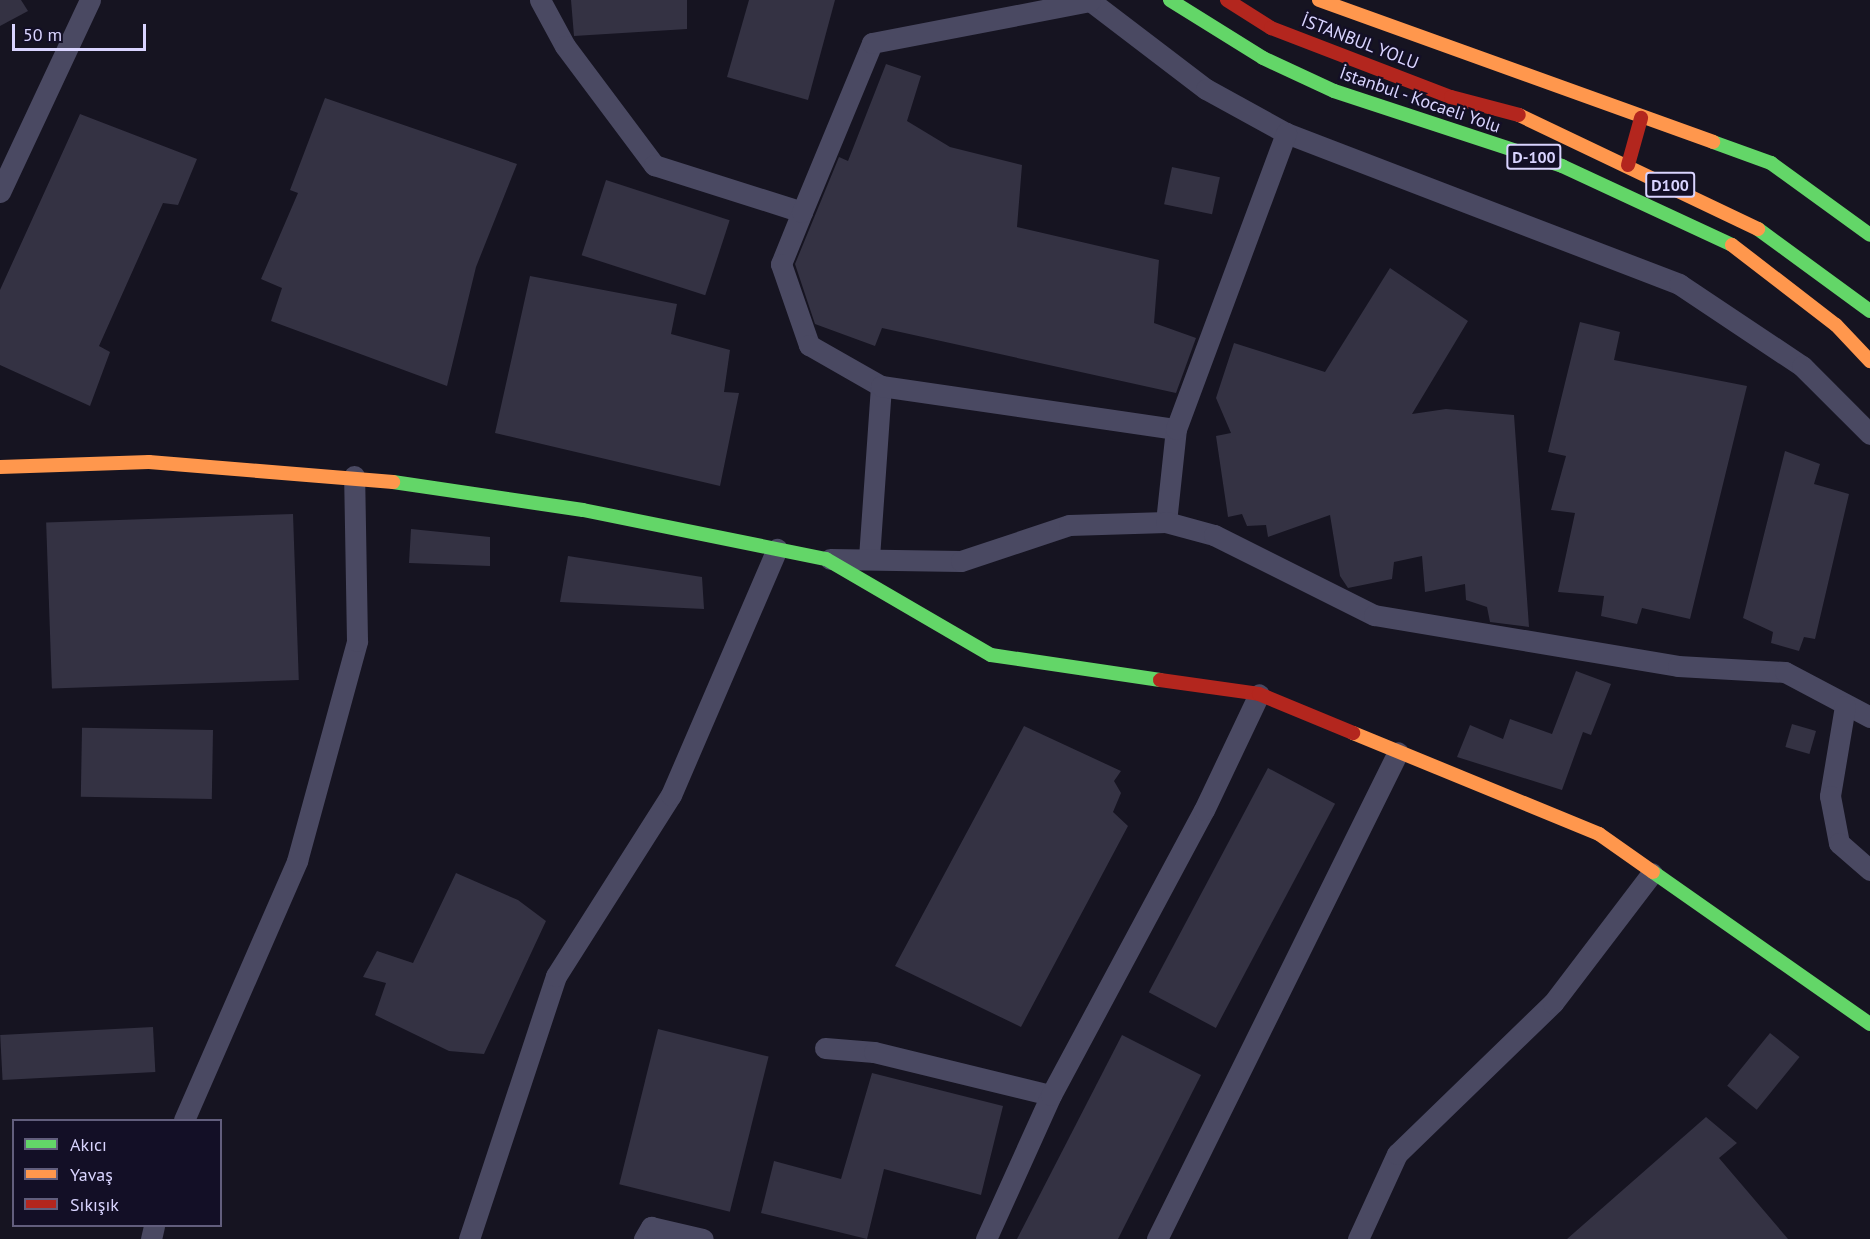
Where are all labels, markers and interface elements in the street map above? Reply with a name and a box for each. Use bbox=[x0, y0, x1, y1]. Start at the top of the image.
street label: İSTANBUL YOLU bbox=[1298, 9, 1422, 75]
scale bar bbox=[15, 12, 148, 50]
text: 50 m bbox=[23, 23, 62, 46]
street label: İstanbul - Kocaeli Yolu bbox=[1335, 62, 1505, 138]
road number: D-100 bbox=[1506, 144, 1562, 170]
road number: D100 bbox=[1644, 172, 1696, 198]
legend bbox=[12, 1119, 222, 1227]
text: Akıcı bbox=[70, 1133, 107, 1156]
text: Yavaş bbox=[70, 1163, 113, 1186]
text: Sıkışık bbox=[70, 1193, 119, 1216]

